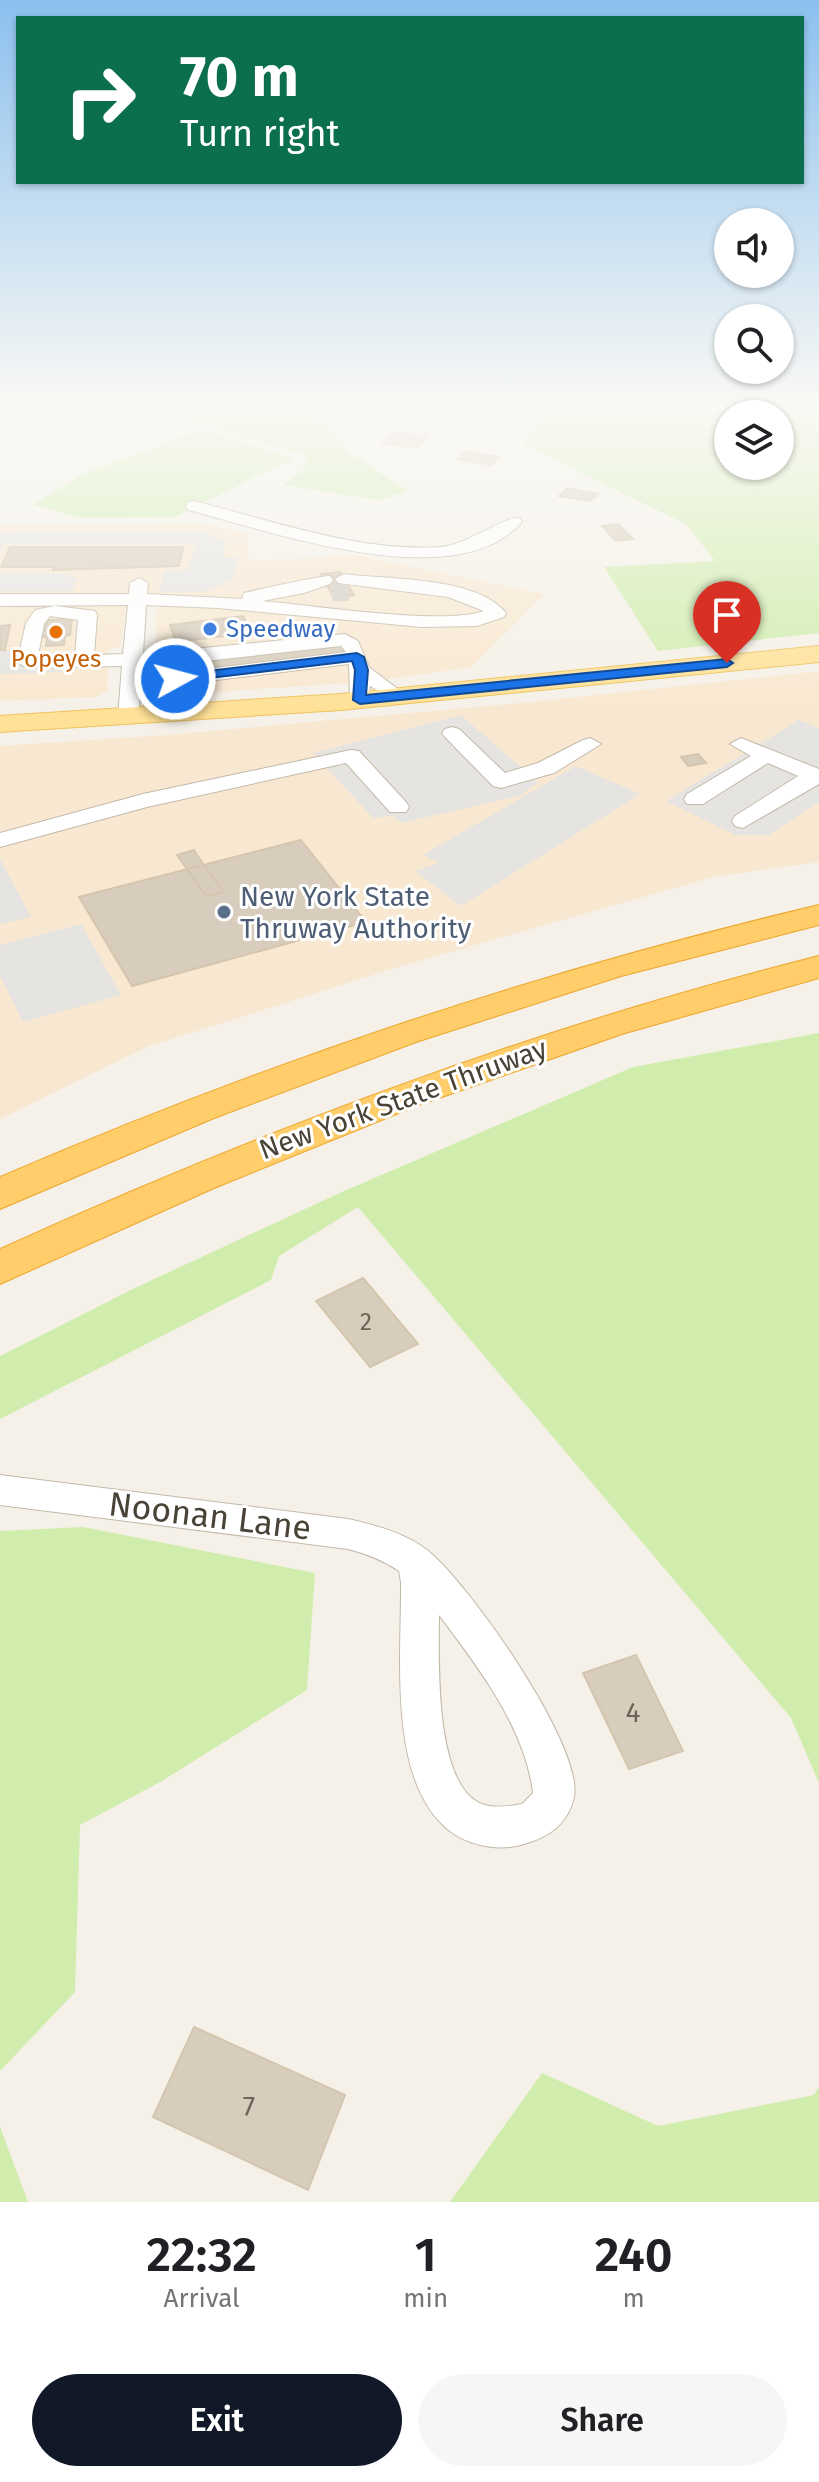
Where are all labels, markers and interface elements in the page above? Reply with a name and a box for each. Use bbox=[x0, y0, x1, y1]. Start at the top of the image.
text: 70 m bbox=[180, 44, 299, 111]
icon: right bbox=[48, 48, 152, 152]
text: Turn right bbox=[180, 112, 340, 156]
map controls bbox=[714, 208, 794, 480]
button: sound bbox=[714, 208, 794, 288]
button: search bbox=[714, 304, 794, 384]
button: layers bbox=[714, 400, 794, 480]
pin bbox=[693, 581, 761, 663]
icon: arrive bbox=[705, 593, 749, 637]
place label: Speedway bbox=[226, 615, 335, 643]
marker: Speedway bbox=[201, 620, 219, 638]
marker: Popeyes bbox=[47, 623, 65, 641]
position arrow bbox=[133, 637, 217, 721]
place label: Popeyes bbox=[11, 645, 101, 673]
place label: New York State Thruway Authority bbox=[240, 880, 472, 945]
marker: New York State Thruway Authority bbox=[215, 903, 233, 921]
street label: New York State Thruway bbox=[255, 1031, 552, 1166]
house number: 2 bbox=[360, 1308, 372, 1336]
street label: Noonan Lane bbox=[106, 1483, 314, 1549]
house number: 4 bbox=[626, 1696, 641, 1729]
house number: 7 bbox=[243, 2090, 255, 2123]
text: 22:32 bbox=[147, 2226, 257, 2284]
text: 1 bbox=[415, 2226, 437, 2284]
text: 240 bbox=[595, 2226, 672, 2284]
text: Arrival bbox=[164, 2283, 240, 2314]
text: min bbox=[403, 2283, 448, 2314]
text: m bbox=[622, 2283, 645, 2314]
button: Exit bbox=[32, 2374, 402, 2466]
button: Share bbox=[418, 2374, 787, 2466]

